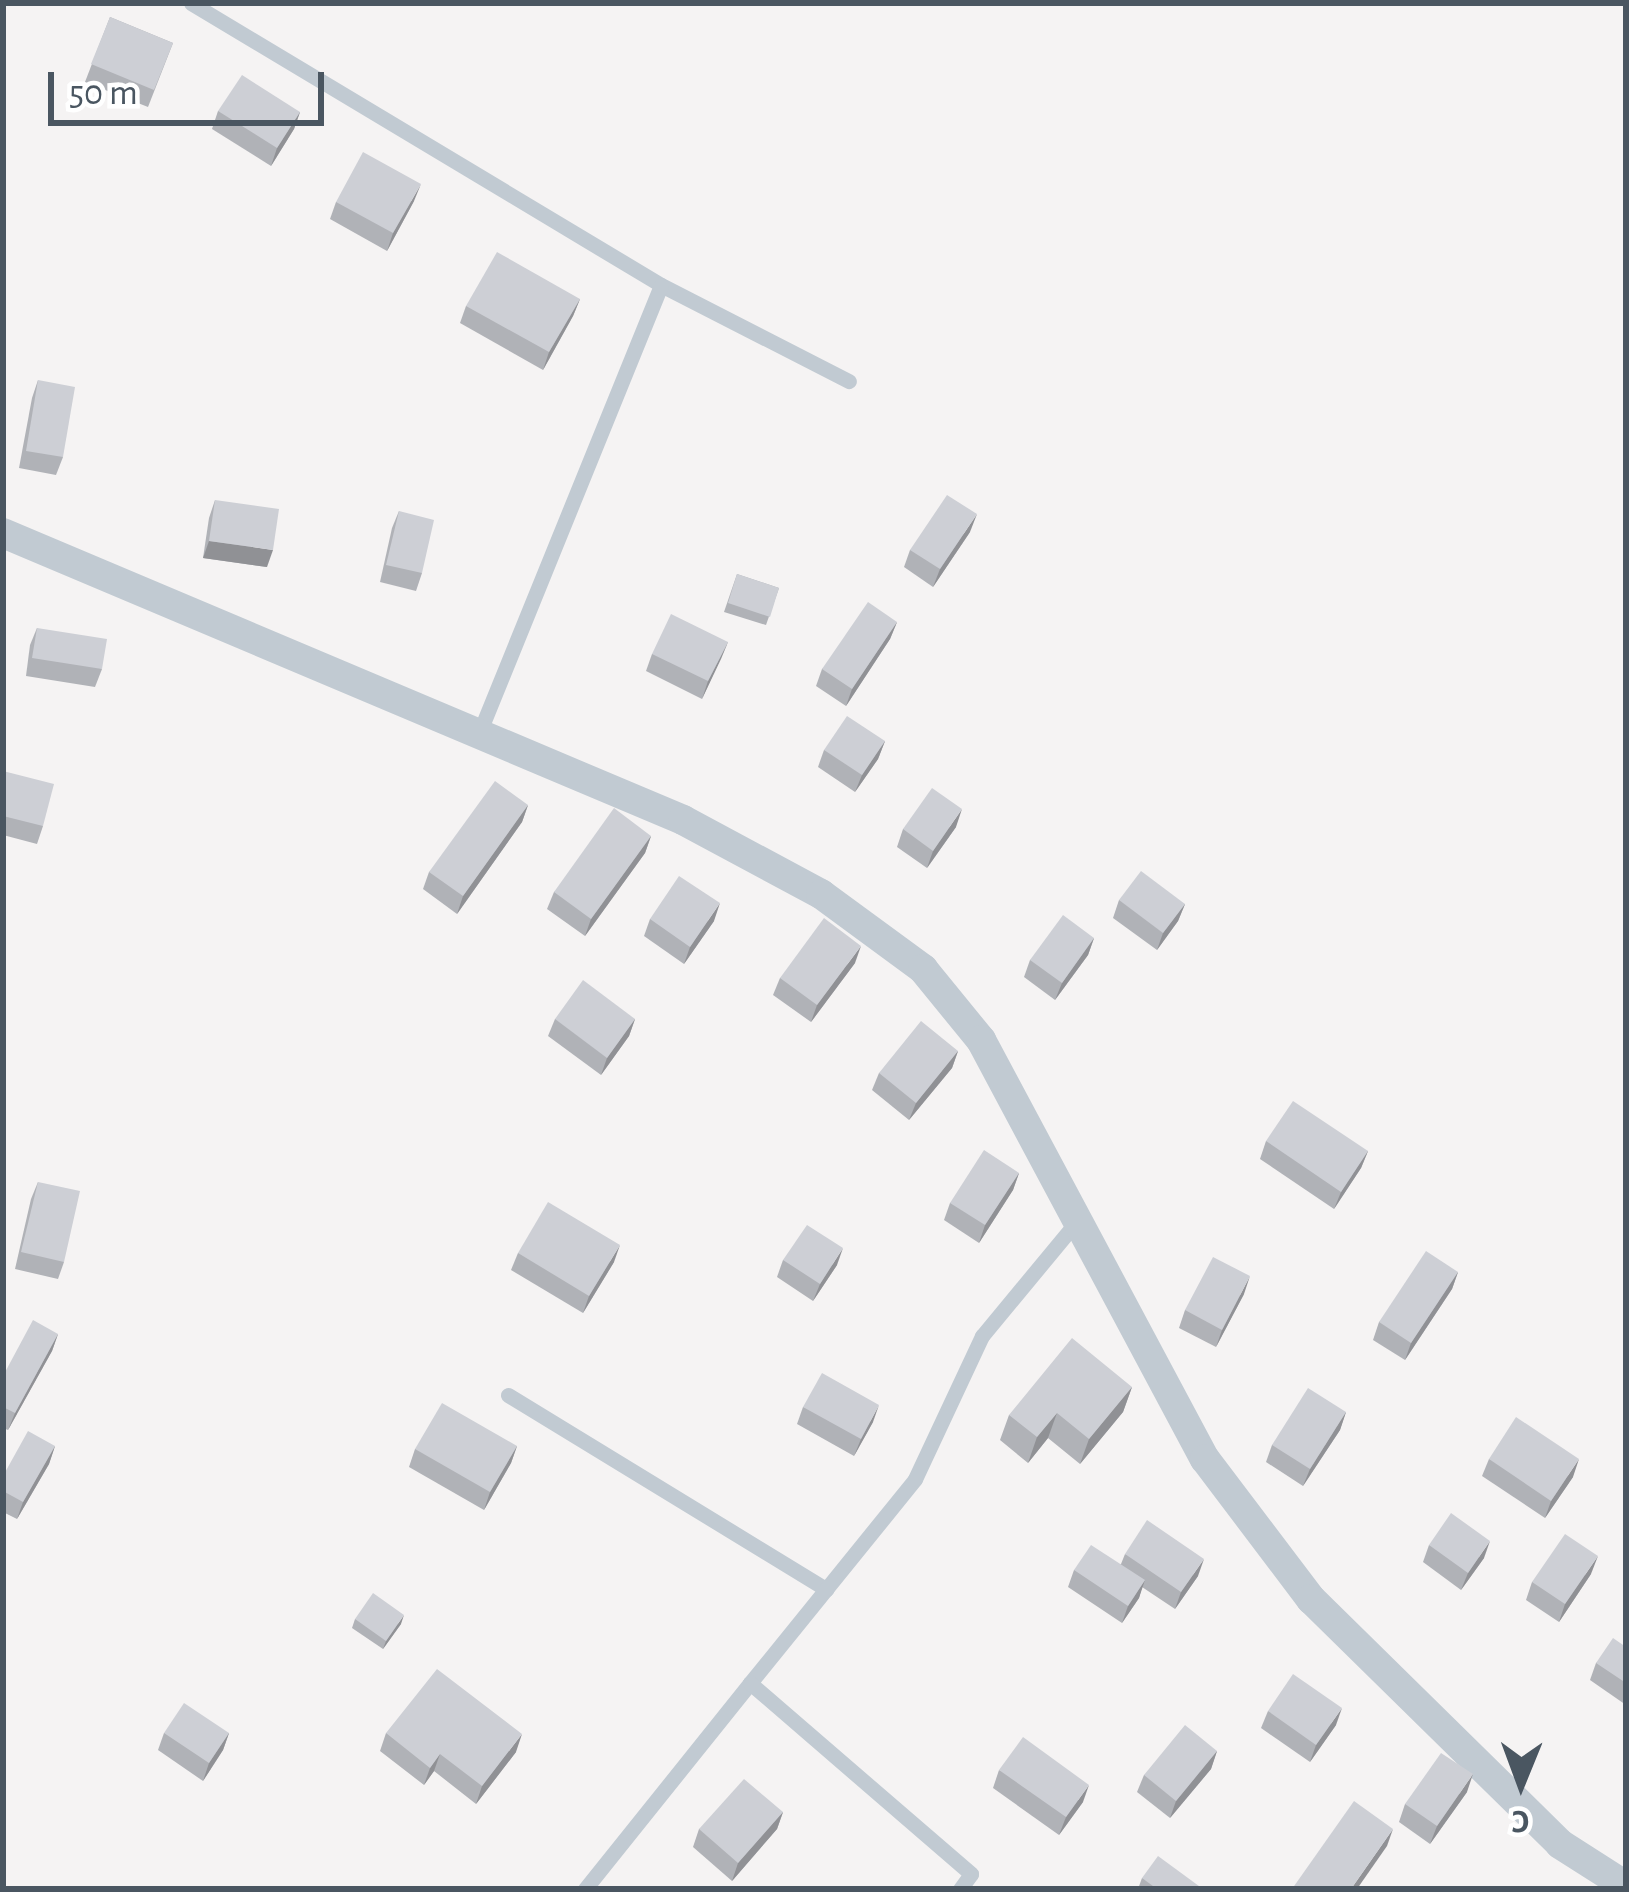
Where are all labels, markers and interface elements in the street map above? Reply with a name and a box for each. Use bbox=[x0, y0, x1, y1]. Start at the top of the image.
scale bar bbox=[54, 48, 330, 122]
text: 50 m bbox=[69, 75, 138, 111]
north arrow bbox=[1461, 1724, 1581, 1844]
text: С bbox=[1511, 1804, 1530, 1837]

